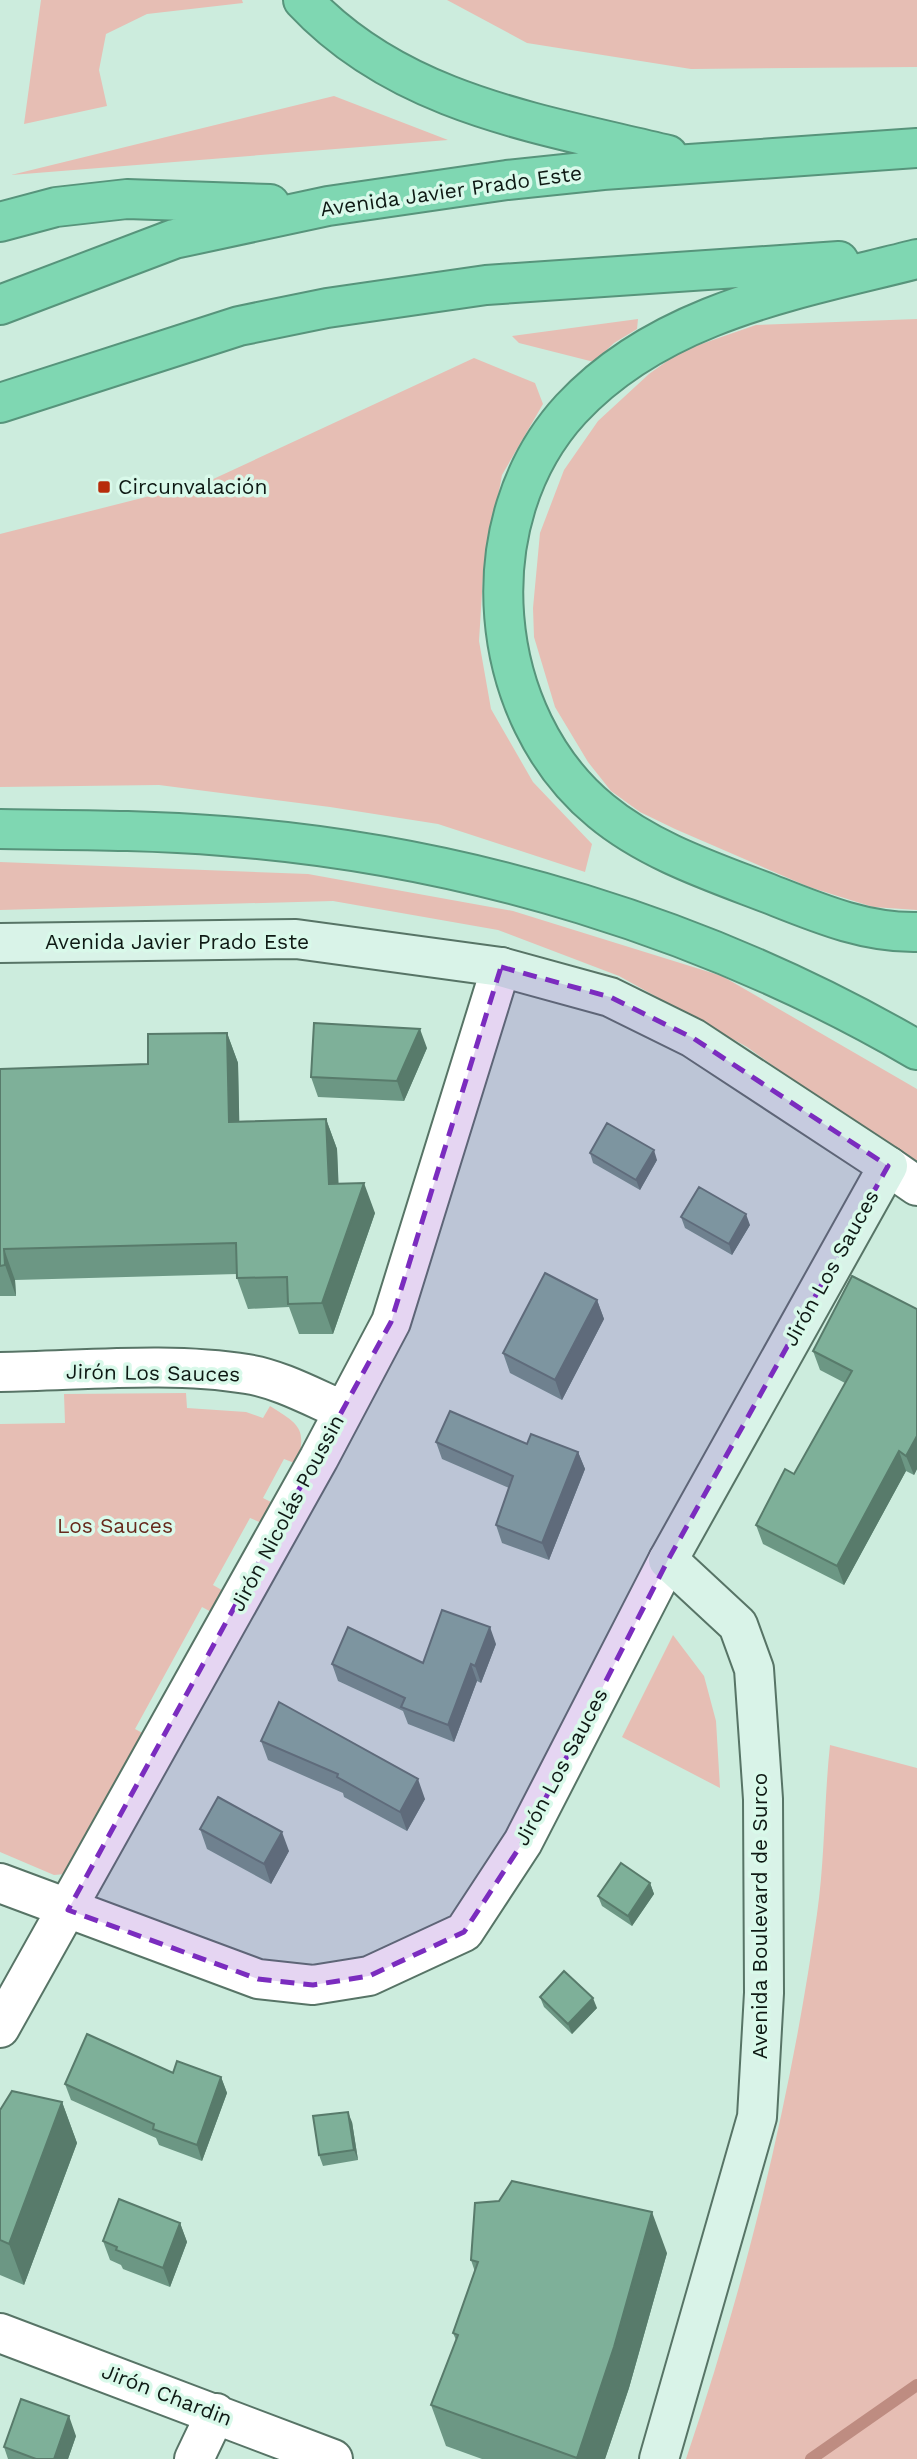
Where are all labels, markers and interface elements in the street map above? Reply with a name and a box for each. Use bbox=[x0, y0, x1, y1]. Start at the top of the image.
street label: Avenida Javier Prado Este bbox=[318, 160, 583, 221]
place label: Circunvalación bbox=[118, 474, 267, 499]
marker: Circunvalación bbox=[96, 479, 112, 495]
street label: Avenida Javier Prado Este bbox=[45, 929, 309, 954]
street label: Jirón Los Sauces bbox=[777, 1185, 884, 1350]
street label: Jirón Los Sauces bbox=[66, 1358, 240, 1387]
street label: Jirón Nicolás Poussin bbox=[224, 1410, 349, 1615]
park label: Los Sauces bbox=[57, 1513, 173, 1538]
street label: Jirón Los Sauces bbox=[509, 1684, 613, 1850]
street label: Avenida Boulevard de Surco bbox=[747, 1773, 772, 2059]
street label: Jirón Chardin bbox=[98, 2358, 236, 2431]

